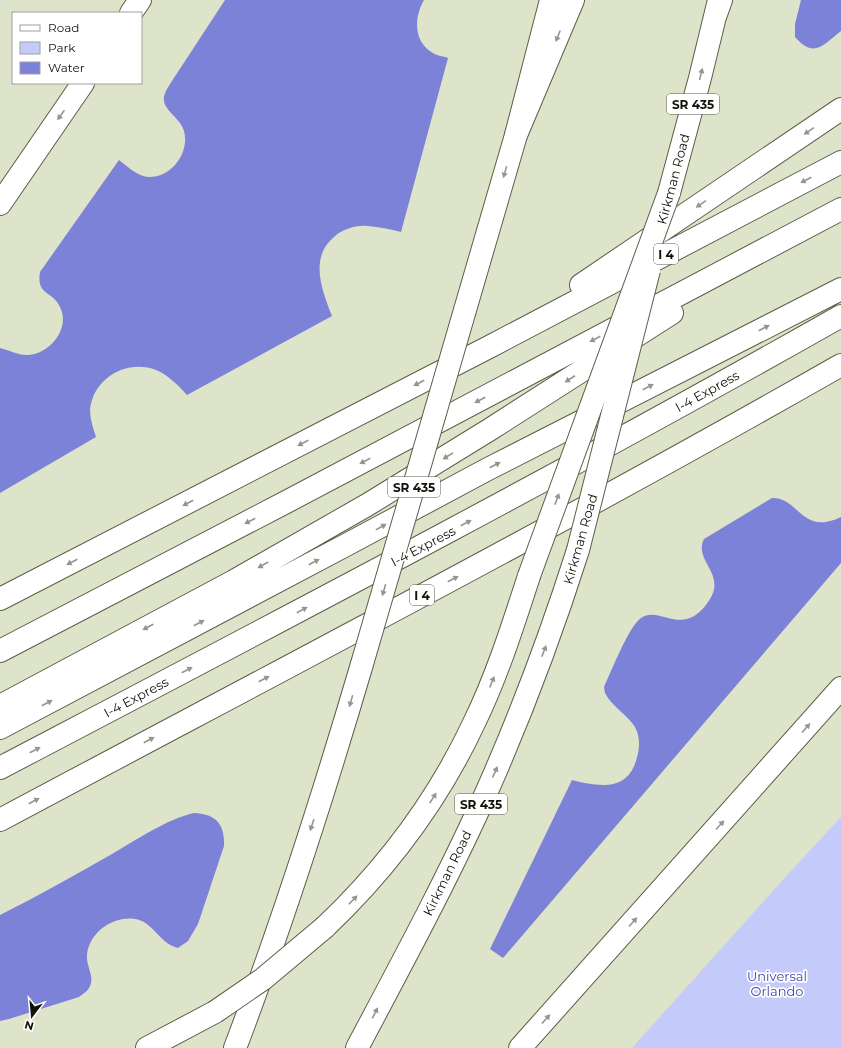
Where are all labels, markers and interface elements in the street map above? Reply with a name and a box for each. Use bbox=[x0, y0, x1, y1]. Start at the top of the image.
legend bbox=[12, 12, 142, 84]
text: Road bbox=[48, 20, 79, 35]
one-way arrow bbox=[555, 31, 561, 43]
text: Park bbox=[48, 40, 76, 55]
text: Water bbox=[48, 60, 85, 75]
one-way arrow bbox=[698, 68, 704, 80]
road number: SR 435 bbox=[667, 94, 719, 114]
one-way arrow bbox=[57, 110, 65, 120]
one-way arrow bbox=[804, 127, 814, 135]
street label: Kirkman Road bbox=[653, 132, 693, 226]
one-way arrow bbox=[502, 167, 508, 179]
one-way arrow bbox=[801, 177, 812, 183]
one-way arrow bbox=[696, 200, 706, 208]
road number: I 4 bbox=[654, 244, 678, 264]
one-way arrow bbox=[758, 325, 770, 331]
one-way arrow bbox=[589, 336, 601, 342]
street label: I-4 Express bbox=[672, 367, 742, 415]
one-way arrow bbox=[564, 375, 575, 383]
one-way arrow bbox=[413, 380, 425, 387]
one-way arrow bbox=[643, 384, 654, 390]
one-way arrow bbox=[474, 397, 486, 403]
one-way arrow bbox=[297, 440, 309, 446]
one-way arrow bbox=[442, 452, 454, 459]
one-way arrow bbox=[359, 457, 371, 464]
one-way arrow bbox=[489, 462, 501, 468]
road number: SR 435 bbox=[388, 477, 440, 497]
street label: Kirkman Road bbox=[559, 492, 601, 586]
one-way arrow bbox=[554, 493, 560, 505]
one-way arrow bbox=[182, 499, 193, 506]
one-way arrow bbox=[244, 518, 256, 524]
one-way arrow bbox=[460, 519, 472, 526]
street label: I-4 Express bbox=[388, 522, 458, 570]
one-way arrow bbox=[375, 523, 386, 530]
one-way arrow bbox=[66, 559, 78, 565]
one-way arrow bbox=[308, 559, 320, 566]
one-way arrow bbox=[257, 561, 269, 568]
one-way arrow bbox=[447, 575, 459, 582]
one-way arrow bbox=[381, 584, 387, 596]
road number: I 4 bbox=[410, 585, 434, 605]
one-way arrow bbox=[296, 606, 308, 613]
one-way arrow bbox=[193, 620, 205, 626]
one-way arrow bbox=[143, 623, 154, 630]
one-way arrow bbox=[542, 645, 548, 657]
one-way arrow bbox=[181, 667, 193, 673]
street label: I-4 Express bbox=[101, 673, 171, 721]
one-way arrow bbox=[258, 676, 270, 683]
one-way arrow bbox=[489, 677, 495, 688]
one-way arrow bbox=[348, 696, 354, 708]
one-way arrow bbox=[41, 700, 53, 706]
one-way arrow bbox=[802, 723, 811, 734]
one-way arrow bbox=[143, 737, 155, 744]
one-way arrow bbox=[29, 747, 40, 753]
one-way arrow bbox=[493, 765, 499, 777]
one-way arrow bbox=[429, 792, 436, 804]
road number: SR 435 bbox=[455, 794, 507, 814]
one-way arrow bbox=[29, 798, 40, 805]
one-way arrow bbox=[309, 820, 315, 832]
one-way arrow bbox=[715, 820, 724, 830]
street label: Kirkman Road bbox=[419, 828, 475, 918]
one-way arrow bbox=[348, 895, 357, 905]
one-way arrow bbox=[628, 917, 638, 927]
park label: Universal Orlando bbox=[747, 968, 807, 999]
north arrow bbox=[12, 996, 52, 1036]
one-way arrow bbox=[372, 1008, 379, 1019]
one-way arrow bbox=[541, 1014, 551, 1024]
text: N bbox=[23, 1018, 35, 1034]

